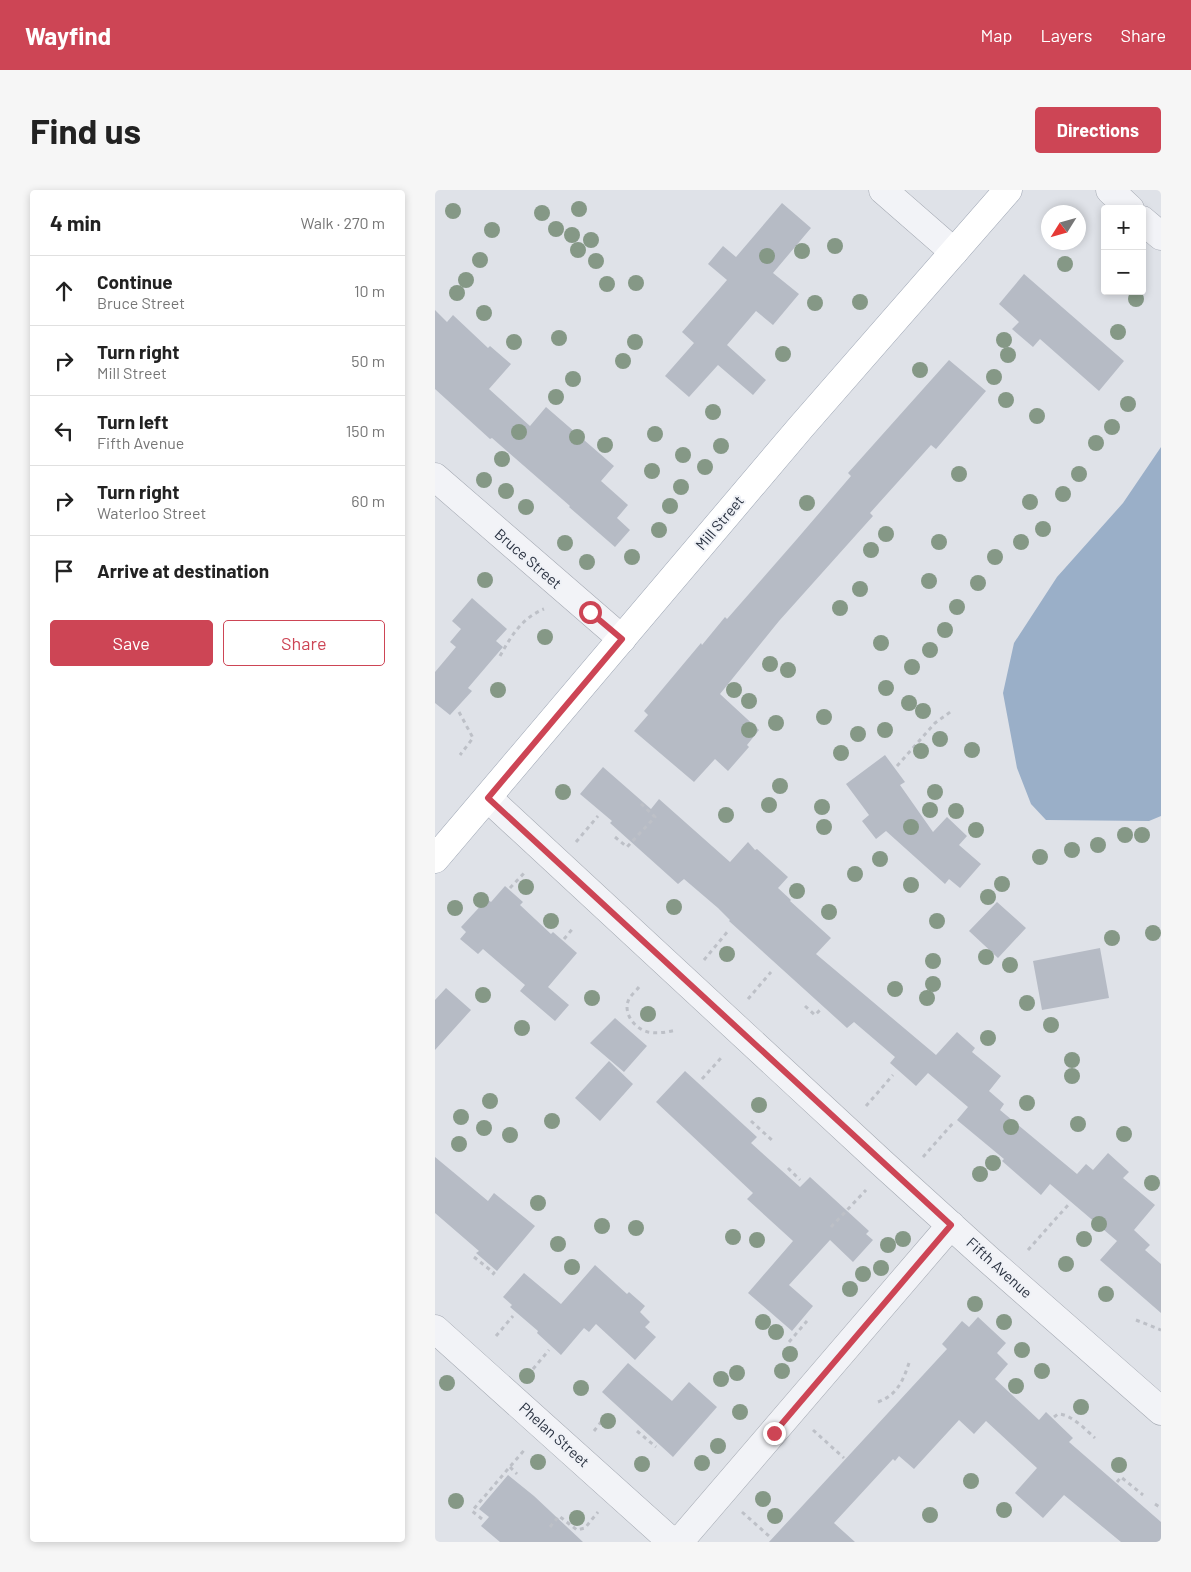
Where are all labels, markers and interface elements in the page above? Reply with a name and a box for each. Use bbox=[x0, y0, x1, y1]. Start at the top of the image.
text: Wayfind bbox=[25, 21, 111, 50]
text: Map bbox=[980, 24, 1012, 46]
text: Layers bbox=[1040, 24, 1093, 46]
text: Share bbox=[1121, 24, 1166, 46]
button: Directions bbox=[1035, 107, 1161, 153]
text: Find us bbox=[30, 109, 141, 151]
north arrow bbox=[1041, 205, 1086, 250]
map controls bbox=[1101, 205, 1146, 295]
button: + bbox=[1101, 205, 1146, 250]
text: 4 min bbox=[50, 210, 101, 235]
text: Walk · 270 m bbox=[300, 213, 385, 232]
button: − bbox=[1101, 250, 1146, 295]
text: Continue bbox=[97, 270, 173, 293]
icon: ahead bbox=[50, 277, 78, 305]
text: 10 m bbox=[354, 281, 385, 300]
text: Bruce Street bbox=[97, 293, 185, 312]
text: Turn right bbox=[97, 340, 179, 363]
icon: right bbox=[50, 347, 78, 375]
text: 50 m bbox=[351, 351, 385, 370]
text: Mill Street bbox=[97, 363, 167, 382]
text: Turn left bbox=[97, 410, 168, 433]
icon: left bbox=[50, 417, 78, 445]
text: 150 m bbox=[346, 421, 385, 440]
text: Fifth Avenue bbox=[97, 433, 184, 452]
text: Turn right bbox=[97, 480, 179, 503]
icon: right bbox=[50, 487, 78, 515]
text: 60 m bbox=[351, 491, 385, 510]
street label: Mill Street bbox=[691, 492, 747, 553]
text: Waterloo Street bbox=[97, 503, 206, 522]
street label: Bruce Street bbox=[492, 524, 566, 592]
icon: arrive bbox=[50, 557, 78, 585]
text: Arrive at destination bbox=[97, 559, 269, 582]
route start bbox=[579, 601, 602, 624]
button: Save bbox=[50, 620, 213, 666]
button: Share bbox=[223, 620, 385, 666]
street label: Fifth Avenue bbox=[963, 1233, 1036, 1301]
street label: Phelan Street bbox=[516, 1398, 593, 1470]
route end bbox=[763, 1422, 786, 1445]

